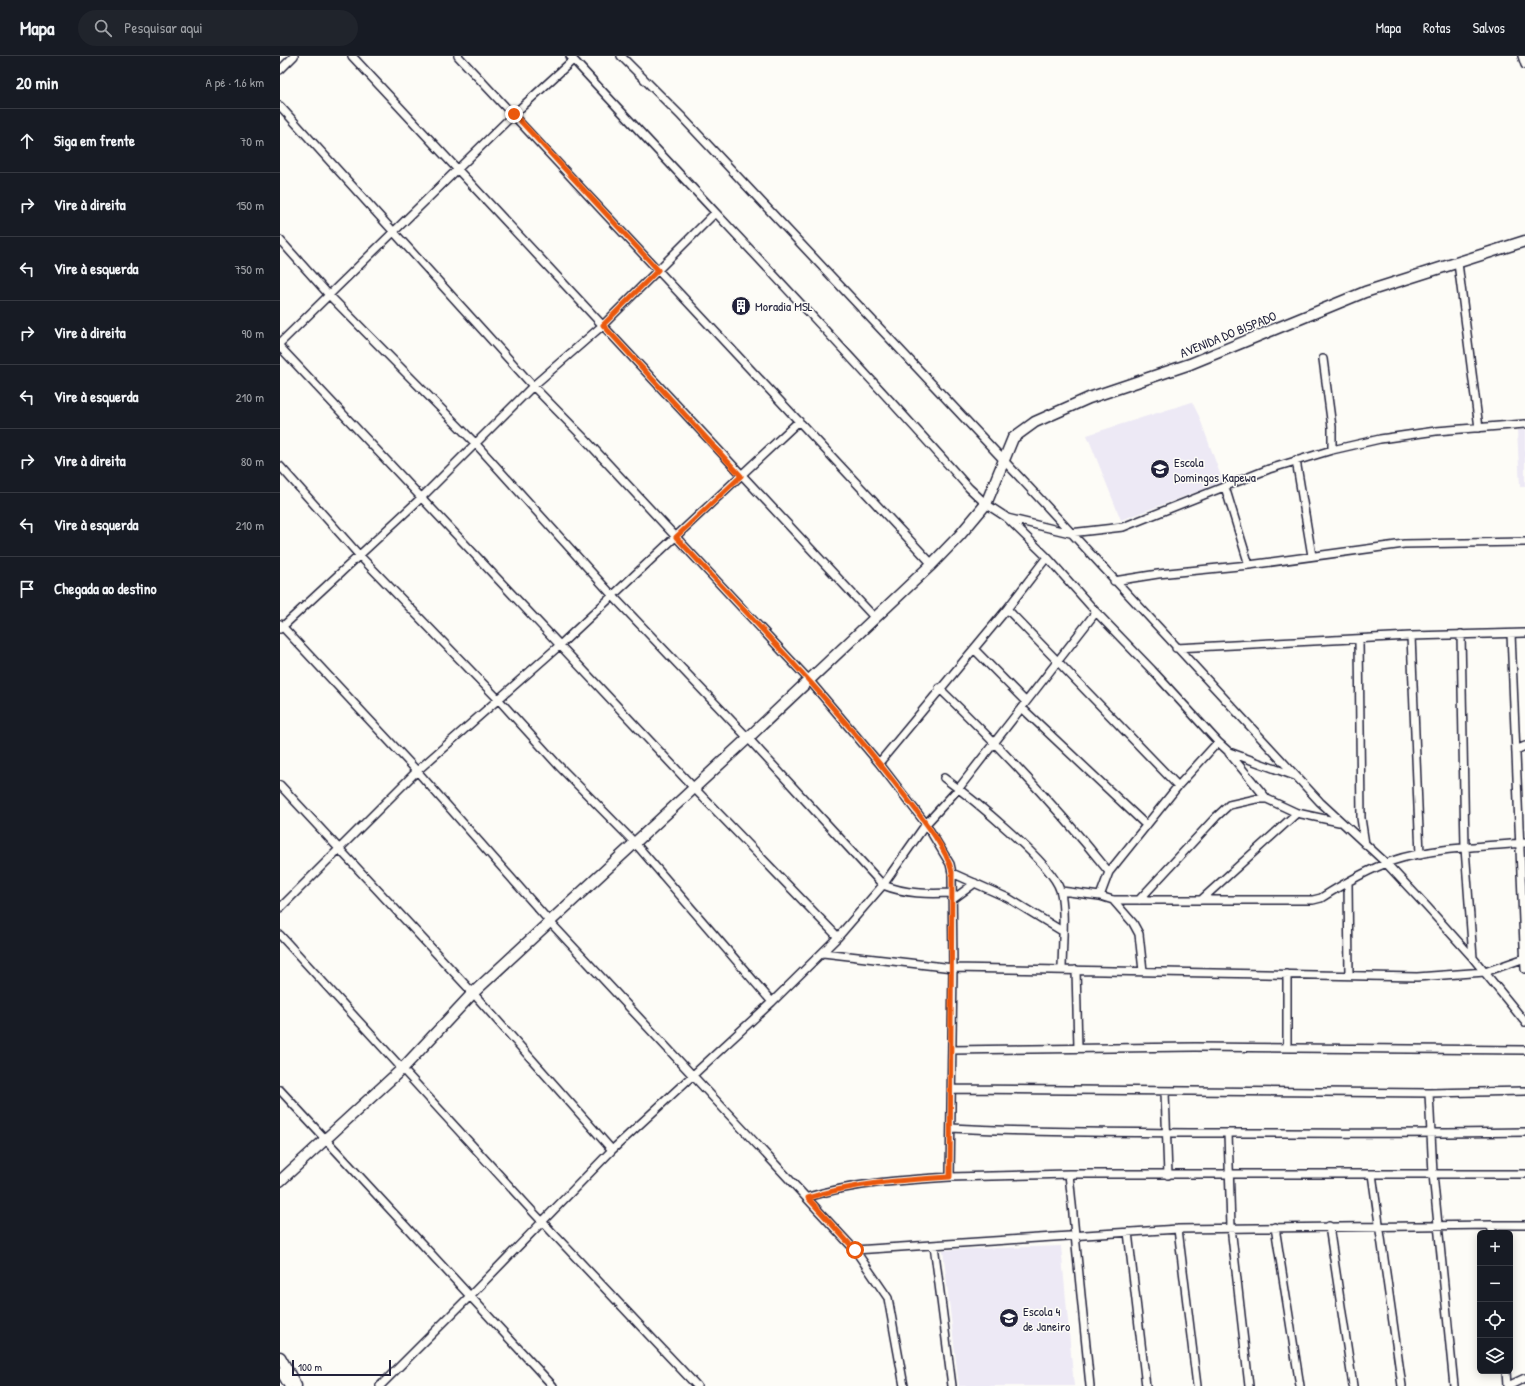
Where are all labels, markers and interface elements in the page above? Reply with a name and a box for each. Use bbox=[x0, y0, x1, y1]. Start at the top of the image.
search box bbox=[78, 10, 358, 46]
text: Mapa bbox=[20, 15, 54, 41]
icon: search bbox=[92, 17, 114, 39]
text: Pesquisar aqui bbox=[124, 17, 203, 38]
text: Mapa bbox=[1376, 18, 1401, 37]
text: Rotas bbox=[1423, 18, 1451, 37]
text: Salvos bbox=[1473, 18, 1505, 37]
text: 20 min bbox=[16, 71, 59, 94]
text: A pé · 1.6 km bbox=[205, 73, 264, 91]
route end bbox=[505, 105, 523, 123]
icon: ahead bbox=[16, 130, 38, 152]
text: Siga em frente bbox=[54, 130, 135, 151]
text: 70 m bbox=[240, 132, 264, 150]
icon: right bbox=[16, 194, 38, 216]
text: Vire à direita bbox=[54, 194, 126, 215]
text: 150 m bbox=[236, 196, 264, 214]
icon: left bbox=[16, 258, 38, 280]
text: Vire à esquerda bbox=[54, 258, 138, 279]
text: 750 m bbox=[234, 260, 264, 278]
building icon: Moradia MSL bbox=[730, 295, 752, 317]
place label: Moradia MSL bbox=[755, 297, 813, 315]
street label: AVENIDA DO BISPADO bbox=[1177, 306, 1279, 362]
icon: right bbox=[16, 322, 38, 344]
text: Vire à direita bbox=[54, 322, 126, 343]
text: 90 m bbox=[242, 324, 264, 342]
icon: left bbox=[16, 386, 38, 408]
text: Vire à esquerda bbox=[54, 386, 138, 407]
text: 210 m bbox=[236, 388, 264, 406]
icon: right bbox=[16, 450, 38, 472]
text: Vire à direita bbox=[54, 450, 126, 471]
text: 80 m bbox=[241, 452, 264, 470]
place label: Escola Domingos Kapewa bbox=[1174, 453, 1256, 486]
school or university icon: Escola Domingos Kapewa bbox=[1149, 458, 1171, 480]
icon: left bbox=[16, 514, 38, 536]
text: Vire à esquerda bbox=[54, 514, 138, 535]
text: 210 m bbox=[236, 516, 264, 534]
icon: arrive bbox=[16, 578, 38, 600]
text: Chegada ao destino bbox=[54, 578, 157, 599]
map controls bbox=[1477, 1230, 1513, 1374]
button: + bbox=[1477, 1230, 1513, 1266]
route start bbox=[846, 1241, 864, 1259]
button: − bbox=[1477, 1266, 1513, 1302]
place label: Escola 4 de Janeiro bbox=[1023, 1302, 1070, 1335]
button: locate bbox=[1477, 1302, 1513, 1338]
school or university icon: Escola 4 de Janeiro bbox=[998, 1307, 1020, 1329]
button: layers bbox=[1477, 1338, 1513, 1374]
scale bar bbox=[292, 1358, 391, 1377]
text: 100 m bbox=[298, 1360, 322, 1374]

